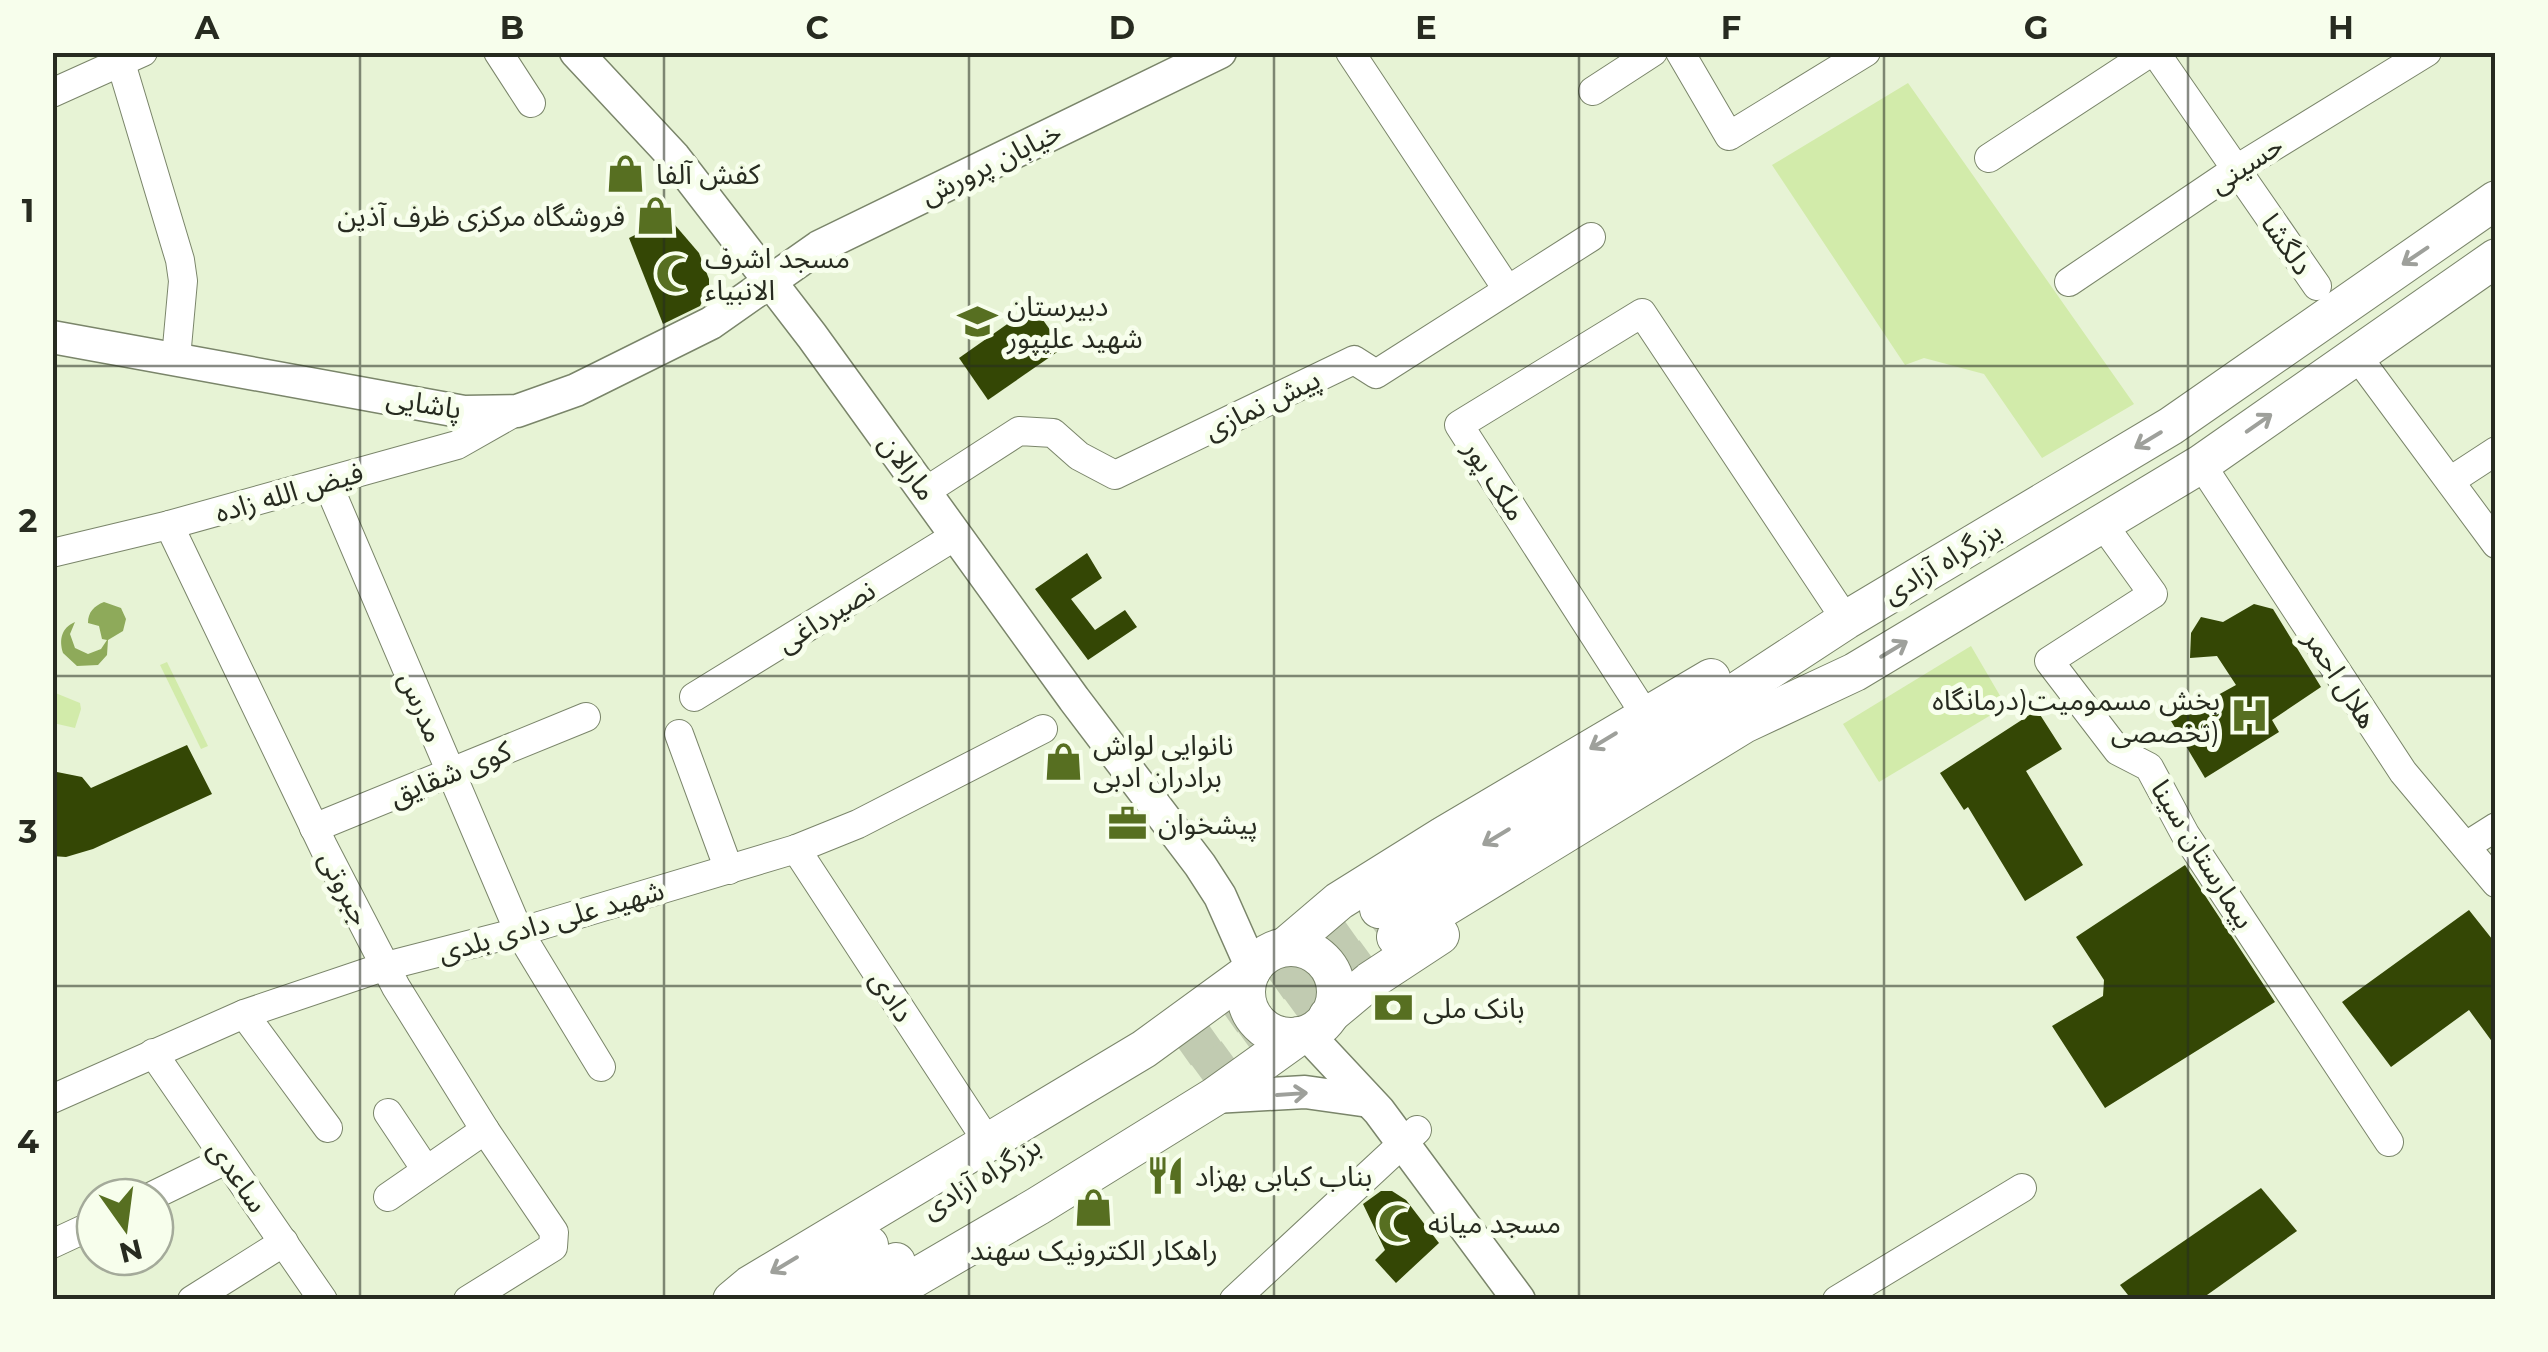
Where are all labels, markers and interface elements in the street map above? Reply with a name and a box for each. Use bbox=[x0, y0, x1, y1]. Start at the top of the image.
text: A bbox=[194, 8, 220, 47]
text: B bbox=[500, 8, 524, 47]
text: C bbox=[805, 8, 829, 47]
text: D bbox=[1109, 8, 1135, 47]
text: E bbox=[1415, 8, 1437, 47]
text: F bbox=[1721, 8, 1741, 47]
text: G bbox=[2024, 8, 2048, 47]
text: H bbox=[2328, 8, 2354, 47]
street label: خیابان پرورش bbox=[915, 114, 1068, 213]
street label: حسینی bbox=[2203, 128, 2289, 200]
shop icon: کفش آلفا bbox=[605, 153, 647, 195]
place label: کفش آلفا bbox=[656, 157, 761, 191]
text: 1 bbox=[22, 191, 34, 230]
shop icon: فروشگاه مرکزی ظرف آذین bbox=[634, 195, 676, 237]
place label: فروشگاه مرکزی ظرف آذین bbox=[337, 199, 625, 233]
street label: دلگشا bbox=[2254, 207, 2320, 281]
place label: مسجد اشرف الانبیاء bbox=[705, 241, 850, 307]
one-way arrow bbox=[2402, 245, 2430, 266]
mosque icon: مسجد اشرف الانبیاء bbox=[654, 253, 696, 295]
place label: دبیرستان شهید علیپور bbox=[1006, 289, 1143, 356]
school or university icon: دبیرستان شهید علیپور bbox=[956, 301, 998, 343]
street label: پیش نمازی bbox=[1198, 361, 1326, 448]
street label: پاشایی bbox=[384, 380, 464, 427]
one-way arrow bbox=[2245, 413, 2273, 434]
street label: مارالان bbox=[872, 427, 944, 507]
one-way arrow bbox=[2134, 430, 2163, 450]
street label: ملک پور bbox=[1455, 432, 1534, 528]
street label: فیض الله زاده bbox=[211, 455, 367, 529]
text: 2 bbox=[19, 501, 37, 540]
street label: بزرگراه آزادی bbox=[1876, 513, 2008, 611]
street label: نصیرداغی bbox=[771, 573, 881, 659]
street label: هلال احمر bbox=[2296, 623, 2385, 734]
one-way arrow bbox=[1879, 639, 1908, 659]
street label: مدرس bbox=[392, 667, 452, 747]
place label: بخش مسمومیت(درمانگاه تخصصی) bbox=[1932, 683, 2220, 749]
hospital icon: بخش مسمومیت(درمانگاه تخصصی) bbox=[2229, 695, 2271, 737]
place label: نانوایی لواش برادران ادبی bbox=[1093, 728, 1233, 794]
one-way arrow bbox=[1589, 731, 1618, 751]
street label: کوی شقایق bbox=[384, 733, 517, 814]
shop icon: نانوایی لواش برادران ادبی bbox=[1042, 740, 1084, 782]
street label: بیمارستان سینا bbox=[2144, 773, 2262, 935]
office icon: پیشخوان bbox=[1107, 803, 1149, 845]
place label: پیشخوان bbox=[1158, 807, 1258, 842]
text: 3 bbox=[18, 812, 37, 851]
one-way arrow bbox=[1482, 827, 1511, 847]
street label: جبروتی bbox=[312, 845, 378, 931]
street label: شهید علی دادی بلدی bbox=[434, 872, 668, 970]
street label: دادی bbox=[863, 964, 921, 1028]
bank icon: بانک ملی bbox=[1372, 987, 1414, 1029]
place label: بانک ملی bbox=[1423, 991, 1525, 1025]
one-way arrow bbox=[1275, 1084, 1307, 1103]
text: 4 bbox=[17, 1122, 39, 1161]
street label: بزرگراه آزادی bbox=[915, 1128, 1047, 1226]
street label: ساعدی bbox=[201, 1133, 275, 1219]
restaurant icon: بناب کبابی بهزاد bbox=[1144, 1155, 1186, 1197]
place label: بناب کبابی بهزاد bbox=[1195, 1159, 1372, 1193]
north arrow bbox=[75, 1177, 175, 1277]
shop icon: راهکار الکترونیک سهند bbox=[1073, 1186, 1115, 1228]
mosque icon: مسجد میانه bbox=[1377, 1202, 1419, 1244]
place label: مسجد میانه bbox=[1428, 1206, 1561, 1240]
text: N bbox=[116, 1232, 146, 1270]
place label: راهکار الکترونیک سهند bbox=[970, 1233, 1218, 1267]
one-way arrow bbox=[770, 1255, 799, 1275]

